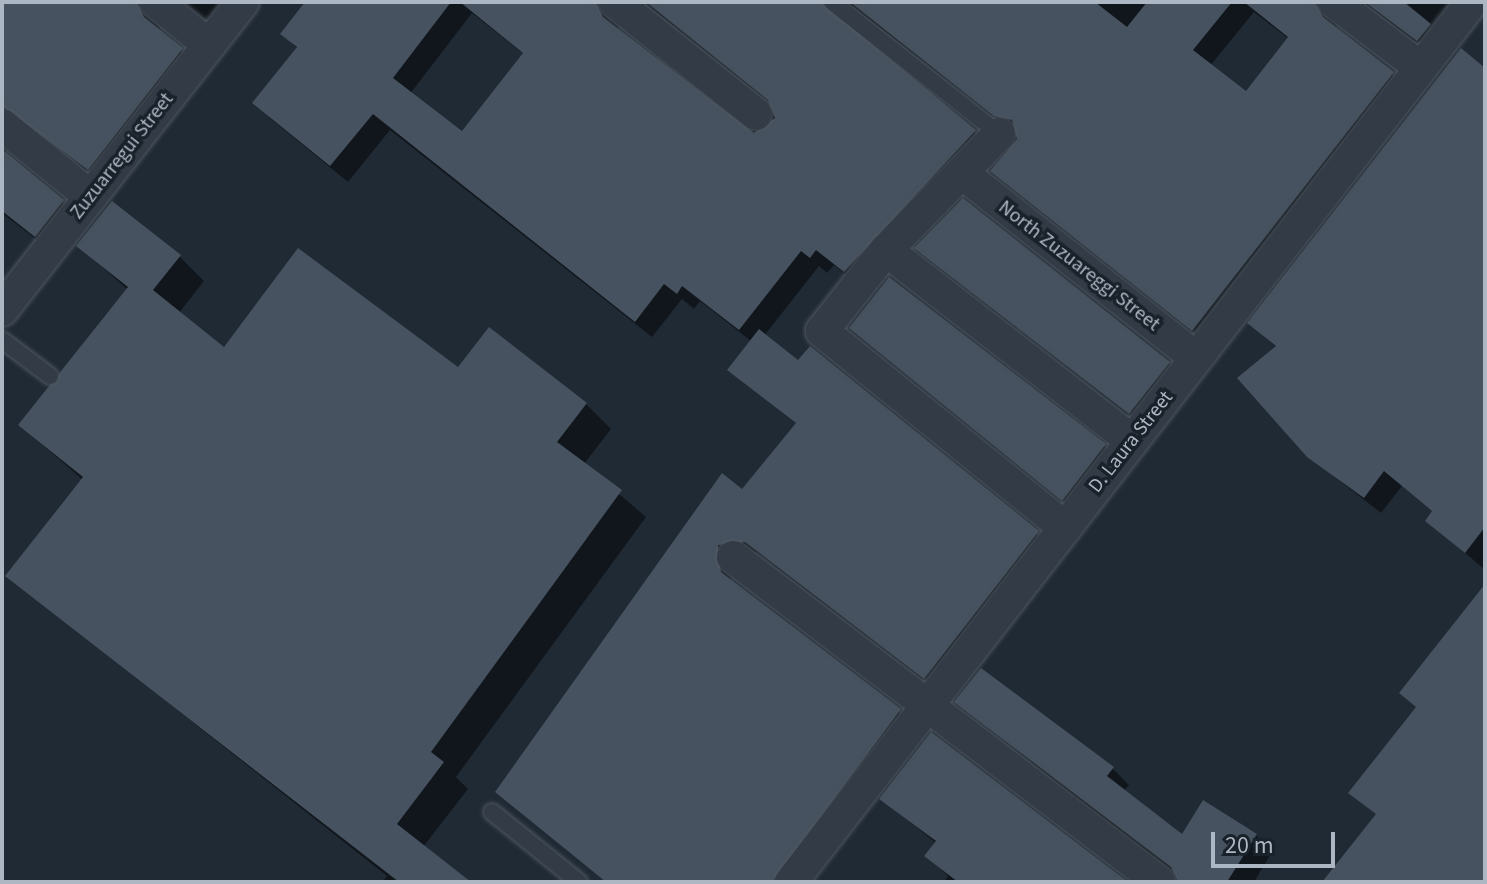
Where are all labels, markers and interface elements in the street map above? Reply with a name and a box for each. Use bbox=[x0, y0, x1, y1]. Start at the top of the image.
street label: Zuzuarregui Street bbox=[65, 88, 179, 224]
street label: North Zuzuareggi Street bbox=[993, 195, 1165, 337]
street label: D. Laura Street bbox=[1084, 386, 1178, 498]
scale bar bbox=[1215, 816, 1339, 866]
text: 20 m bbox=[1225, 828, 1274, 863]

